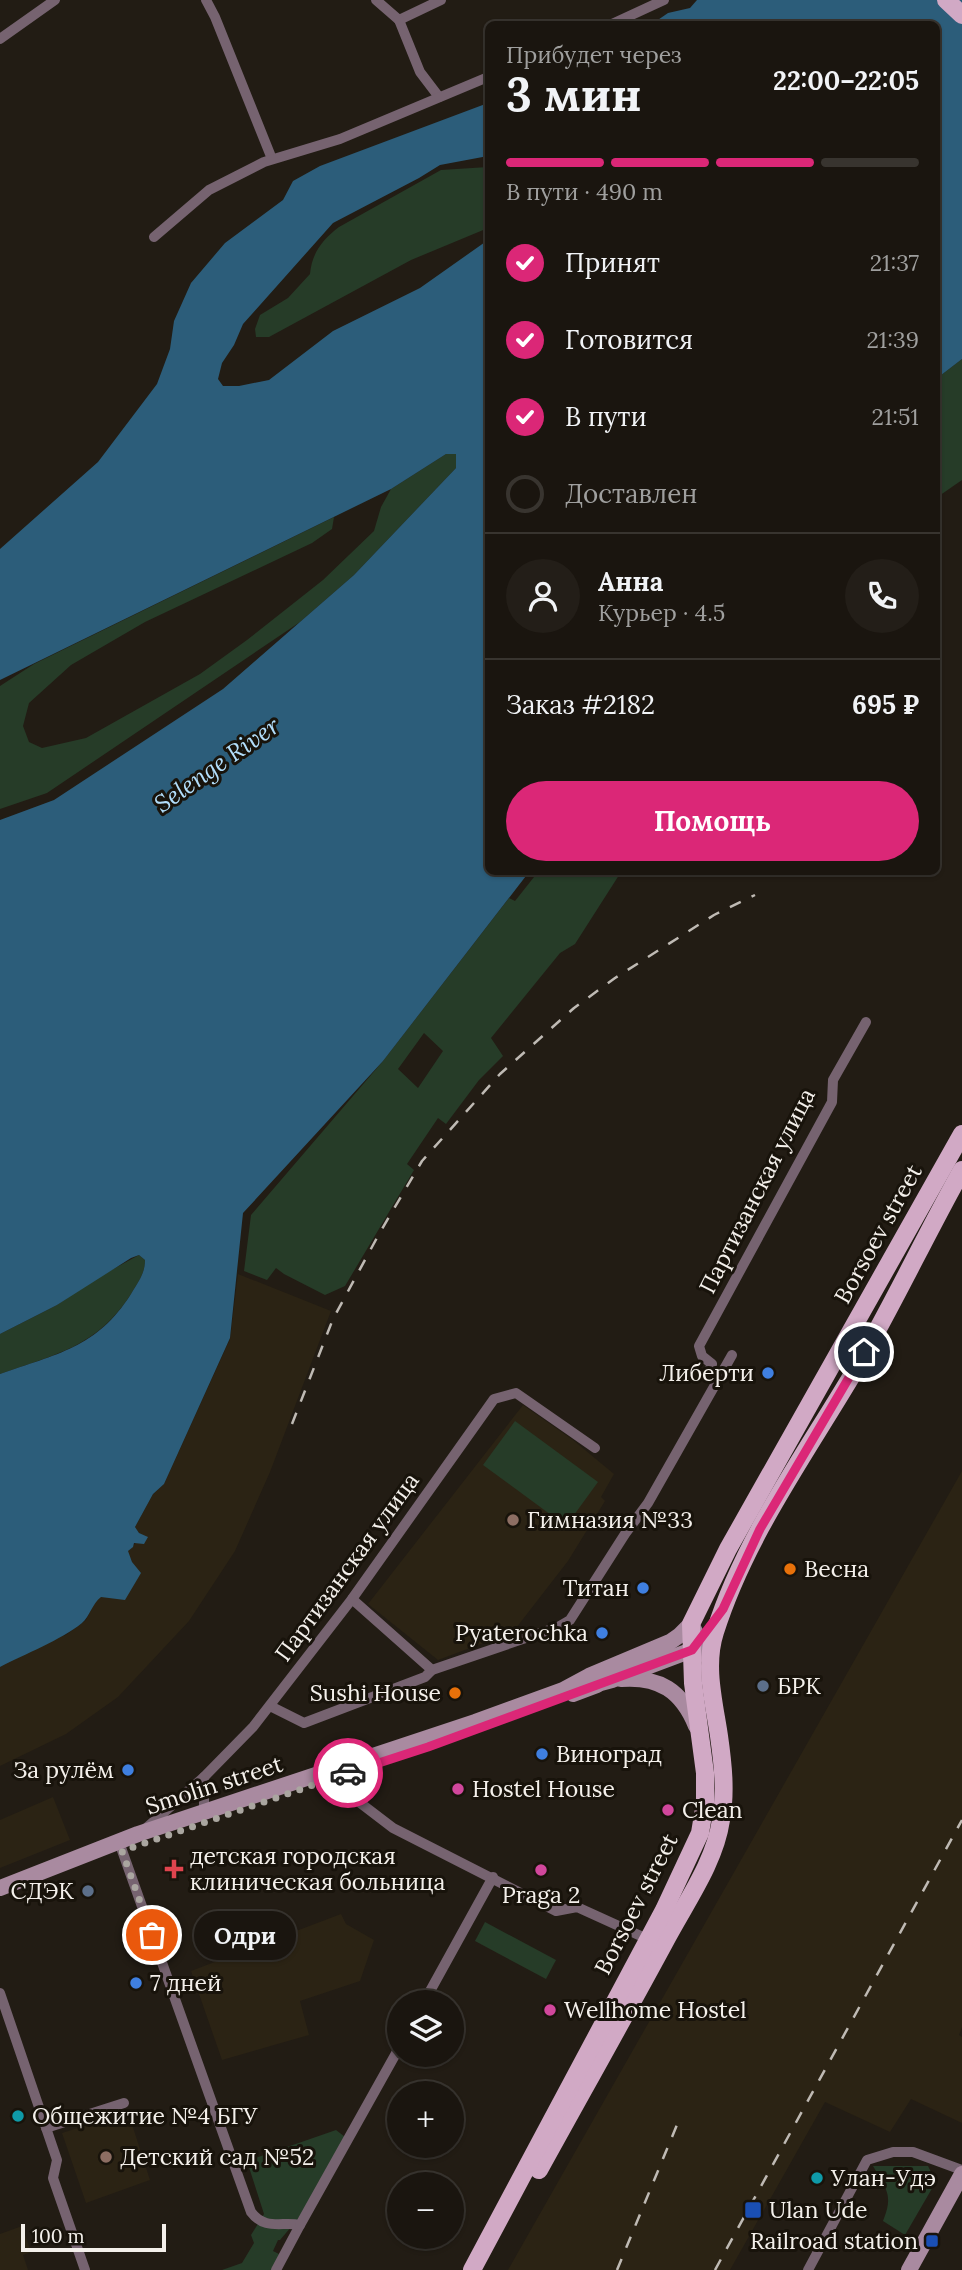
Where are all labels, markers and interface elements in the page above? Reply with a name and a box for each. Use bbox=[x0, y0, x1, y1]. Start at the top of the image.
text: Прибудет через bbox=[506, 40, 682, 69]
text: 22:00–22:05 bbox=[773, 64, 919, 97]
text: 3 мин bbox=[506, 65, 642, 124]
text: В пути · 490 m bbox=[506, 177, 663, 206]
icon: check bbox=[506, 244, 544, 282]
text: Принят bbox=[565, 246, 660, 279]
text: 21:37 bbox=[870, 248, 919, 277]
icon: check bbox=[506, 321, 544, 359]
text: Готовится bbox=[565, 323, 693, 356]
text: 21:39 bbox=[866, 325, 919, 354]
icon: check bbox=[506, 398, 544, 436]
text: В пути bbox=[565, 400, 647, 433]
text: 21:51 bbox=[872, 402, 919, 431]
text: Доставлен bbox=[565, 477, 698, 510]
button: person bbox=[506, 559, 580, 633]
button: phone bbox=[845, 559, 919, 633]
text: Анна bbox=[598, 565, 664, 598]
text: Курьер · 4.5 bbox=[598, 598, 725, 627]
text: Заказ #2182 bbox=[506, 688, 655, 721]
text: 695 ₽ bbox=[852, 688, 919, 721]
water label: Selenge River bbox=[148, 710, 285, 819]
button: Помощь bbox=[506, 781, 919, 861]
street label: Партизанская улица bbox=[692, 1083, 821, 1298]
street label: Borsoev street bbox=[827, 1159, 928, 1308]
pin bbox=[834, 1322, 894, 1382]
icon: home bbox=[845, 1333, 883, 1371]
place label: Либерти bbox=[659, 1358, 754, 1387]
marker: Либерти bbox=[760, 1365, 776, 1381]
street label: Партизанская улица bbox=[268, 1466, 425, 1667]
place label: Гимназия №33 bbox=[527, 1505, 693, 1534]
marker: Гимназия №33 bbox=[505, 1512, 521, 1528]
place label: Весна bbox=[804, 1554, 869, 1583]
marker: Весна bbox=[782, 1561, 798, 1577]
place label: Титан bbox=[563, 1573, 629, 1602]
marker: Титан bbox=[635, 1580, 651, 1596]
place label: Pyaterochka bbox=[455, 1618, 588, 1647]
marker: Pyaterochka bbox=[594, 1625, 610, 1641]
place label: БРК bbox=[777, 1671, 821, 1700]
place label: Sushi House bbox=[310, 1678, 441, 1707]
marker: БРК bbox=[755, 1678, 771, 1694]
marker: Sushi House bbox=[447, 1685, 463, 1701]
courier bbox=[313, 1738, 383, 1808]
place label: Виноград bbox=[556, 1739, 662, 1768]
marker: Виноград bbox=[534, 1746, 550, 1762]
street label: Smolin street bbox=[142, 1749, 286, 1820]
icon: car bbox=[329, 1754, 367, 1792]
place label: За рулём bbox=[13, 1755, 114, 1784]
marker: За рулём bbox=[120, 1762, 136, 1778]
place label: Hostel House bbox=[472, 1774, 615, 1803]
marker: Hostel House bbox=[450, 1781, 466, 1797]
place label: Clean bbox=[682, 1795, 743, 1824]
marker: Clean bbox=[660, 1802, 676, 1818]
street label: Borsoev street bbox=[588, 1828, 684, 1979]
place label: детская городская клиническая больница bbox=[190, 1841, 445, 1896]
marker: детская городская клиническая больница bbox=[164, 1859, 184, 1879]
marker: Praga 2 bbox=[533, 1862, 549, 1878]
place label: СДЭК bbox=[10, 1876, 74, 1905]
place label: Praga 2 bbox=[502, 1880, 580, 1909]
marker: СДЭК bbox=[80, 1883, 96, 1899]
pin bbox=[122, 1905, 182, 1965]
callout: Одри bbox=[194, 1910, 296, 1960]
icon: bag bbox=[133, 1916, 171, 1954]
text: Одри bbox=[214, 1921, 276, 1950]
place label: 7 дней bbox=[150, 1968, 221, 1997]
marker: 7 дней bbox=[128, 1975, 144, 1991]
map controls bbox=[387, 1990, 464, 2249]
button: layers bbox=[387, 1990, 464, 2067]
place label: Wellhome Hostel bbox=[564, 1995, 746, 2024]
marker: Wellhome Hostel bbox=[542, 2002, 558, 2018]
button: + bbox=[387, 2081, 464, 2158]
place label: Общежитие №4 БГУ bbox=[32, 2101, 258, 2130]
marker: Общежитие №4 БГУ bbox=[10, 2108, 26, 2124]
place label: Детский сад №52 bbox=[120, 2142, 314, 2171]
marker: Детский сад №52 bbox=[98, 2149, 114, 2165]
place label: Улан-Удэ bbox=[830, 2163, 936, 2192]
marker: Улан-Удэ bbox=[809, 2170, 825, 2186]
button: − bbox=[387, 2172, 464, 2249]
place label: Ulan Ude bbox=[769, 2195, 868, 2224]
marker: Ulan Ude bbox=[743, 2200, 763, 2220]
scale bar bbox=[21, 2221, 166, 2253]
text: 100 m bbox=[32, 2224, 85, 2248]
place label: Railroad station bbox=[750, 2226, 918, 2255]
marker: Railroad station bbox=[924, 2233, 940, 2249]

